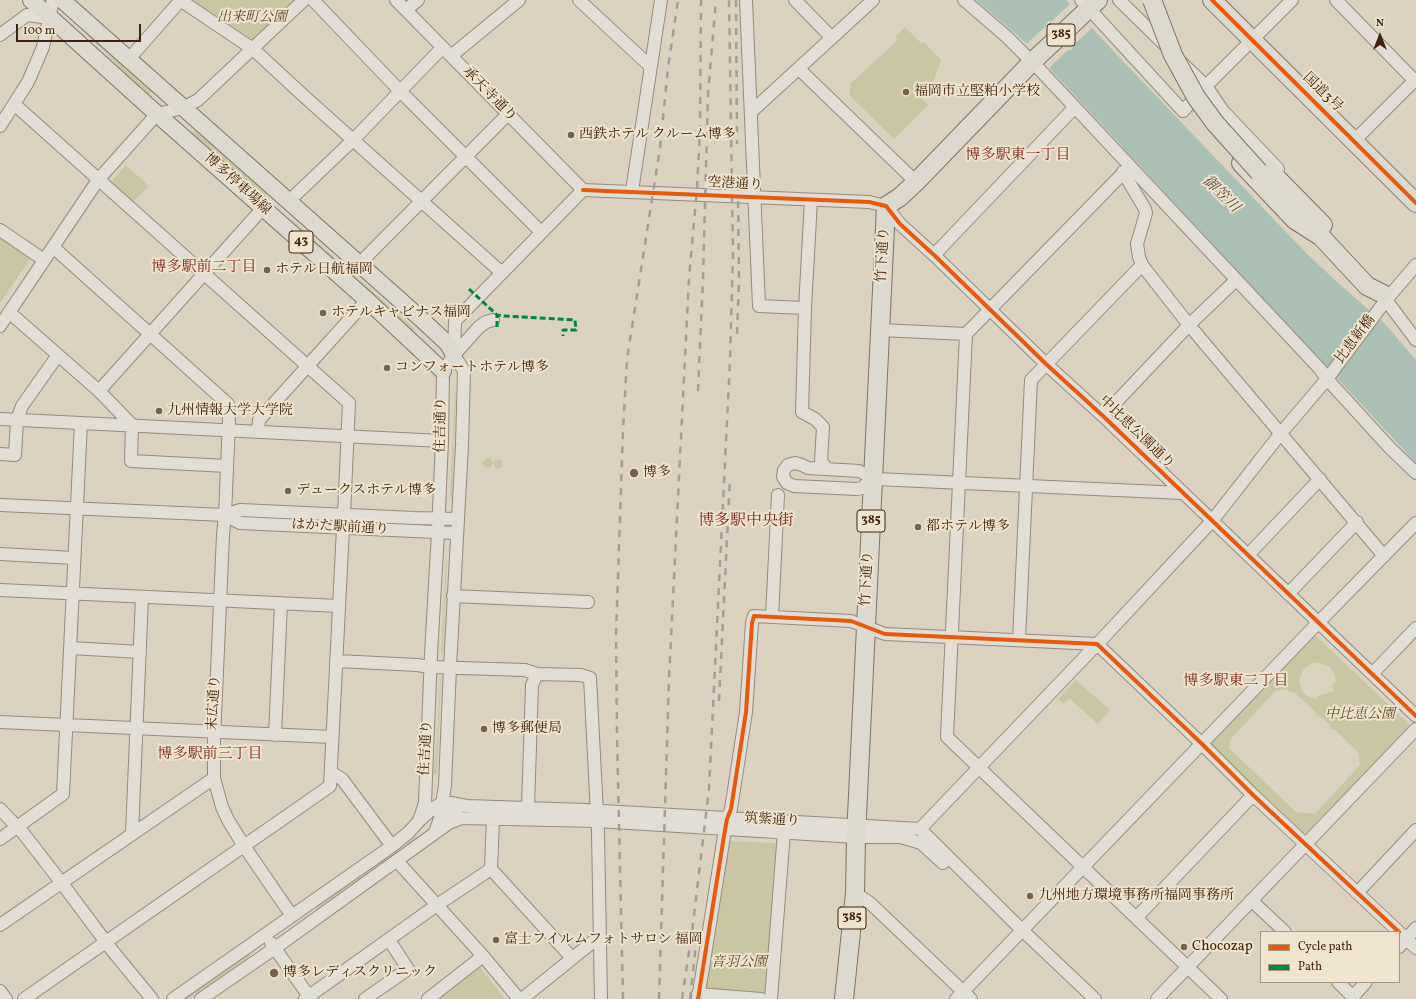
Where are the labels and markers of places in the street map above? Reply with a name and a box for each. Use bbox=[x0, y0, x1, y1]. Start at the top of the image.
place label: 福岡市立堅粕小学校 bbox=[914, 84, 1040, 100]
marker: 福岡市立堅粕小学校 bbox=[901, 87, 911, 97]
place label: 西鉄ホテル クルーム博多 bbox=[579, 127, 736, 143]
marker: 西鉄ホテル クルーム博多 bbox=[566, 130, 576, 140]
place label: ホテル日航福岡 bbox=[275, 262, 373, 278]
marker: ホテル日航福岡 bbox=[262, 265, 272, 275]
place label: ホテルキャビナス福岡 bbox=[331, 305, 471, 321]
marker: ホテルキャビナス福岡 bbox=[318, 308, 328, 318]
place label: コンフォートホテル博多 bbox=[395, 360, 549, 376]
marker: コンフォートホテル博多 bbox=[382, 363, 392, 373]
place label: 九州情報大学大学院 bbox=[167, 403, 293, 419]
marker: 九州情報大学大学院 bbox=[154, 406, 164, 416]
place label: 博多 bbox=[643, 465, 671, 481]
marker: 博多 bbox=[628, 467, 640, 479]
place label: デュークスホテル博多 bbox=[296, 483, 436, 499]
marker: デュークスホテル博多 bbox=[283, 486, 293, 496]
place label: 都ホテル博多 bbox=[926, 519, 1010, 535]
marker: 都ホテル博多 bbox=[913, 522, 923, 532]
place label: 博多郵便局 bbox=[492, 721, 562, 737]
marker: 博多郵便局 bbox=[479, 724, 489, 734]
place label: 九州地方環境事務所福岡事務所 bbox=[1038, 888, 1234, 904]
marker: 九州地方環境事務所福岡事務所 bbox=[1025, 891, 1035, 901]
place label: 富士フイルムフォトサロン 福岡 bbox=[504, 932, 703, 948]
marker: 富士フイルムフォトサロン 福岡 bbox=[491, 935, 501, 945]
place label: Chocozap bbox=[1192, 939, 1253, 955]
marker: Chocozap bbox=[1179, 942, 1189, 952]
place label: 博多レディスクリニック bbox=[283, 965, 437, 981]
marker: 博多レディスクリニック bbox=[268, 967, 280, 979]

